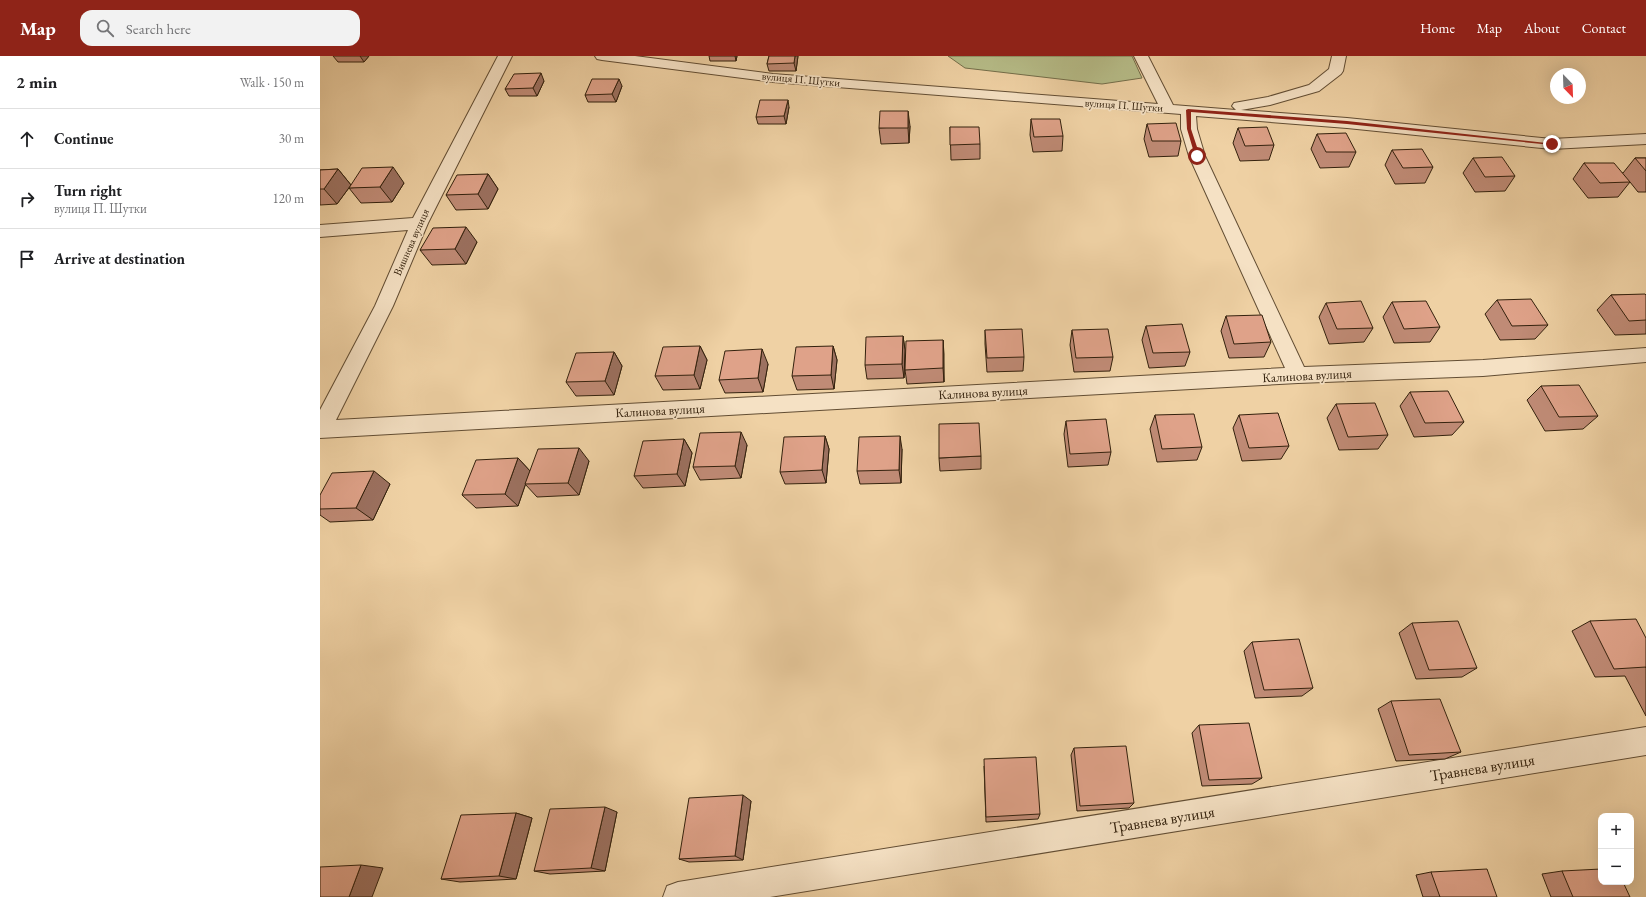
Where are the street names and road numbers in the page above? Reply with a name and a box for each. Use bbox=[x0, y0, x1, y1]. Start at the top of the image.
street label: вулиця П. Шутки bbox=[761, 69, 841, 89]
street label: вулиця П. Шутки bbox=[1084, 95, 1164, 115]
street label: Вишнева вулиця bbox=[390, 206, 432, 278]
street label: Калинова вулиця bbox=[1262, 365, 1352, 386]
street label: Калинова вулиця bbox=[938, 382, 1028, 403]
street label: Калинова вулиця bbox=[615, 400, 705, 421]
street label: Травнева вулиця bbox=[1428, 749, 1536, 786]
street label: Травнева вулиця bbox=[1108, 801, 1216, 838]

